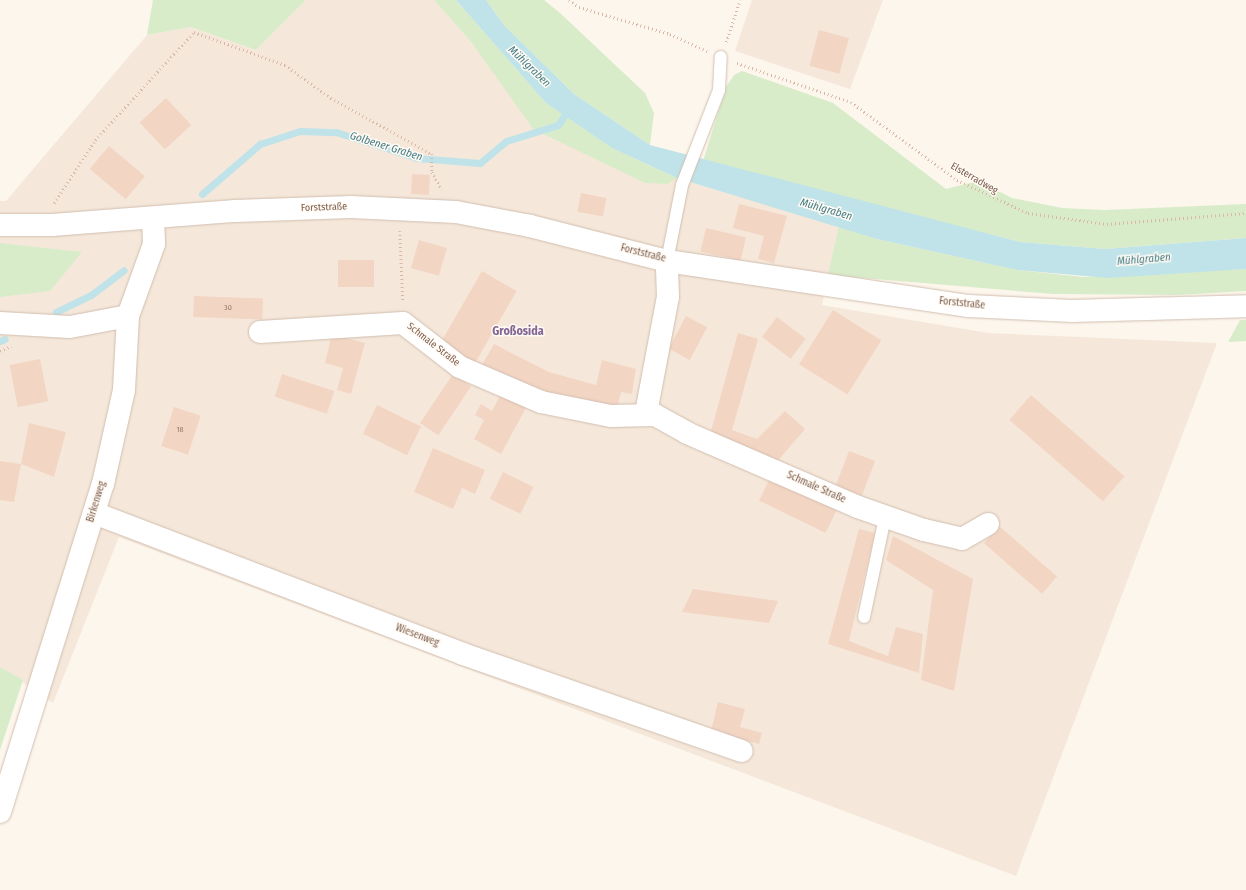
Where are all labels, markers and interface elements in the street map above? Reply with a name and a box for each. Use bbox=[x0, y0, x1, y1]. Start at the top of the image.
water label: Mühlgraben bbox=[505, 44, 553, 90]
water label: Golbener Graben bbox=[348, 130, 424, 164]
street label: Elsterradweg bbox=[948, 161, 1000, 197]
water label: Mühlgraben bbox=[798, 196, 854, 224]
street label: Forststraße bbox=[301, 201, 347, 215]
street label: Forststraße bbox=[619, 243, 667, 265]
water label: Mühlgraben bbox=[1117, 251, 1171, 269]
street label: Forststraße bbox=[938, 296, 986, 312]
house number: 30 bbox=[224, 303, 232, 313]
street label: Schmale Straße bbox=[404, 321, 462, 369]
district label: Großosida bbox=[492, 325, 544, 339]
house number: 18 bbox=[176, 425, 184, 435]
street label: Schmale Straße bbox=[785, 470, 847, 506]
street label: Birkenweg bbox=[85, 480, 109, 524]
street label: Wiesenweg bbox=[394, 622, 440, 650]

